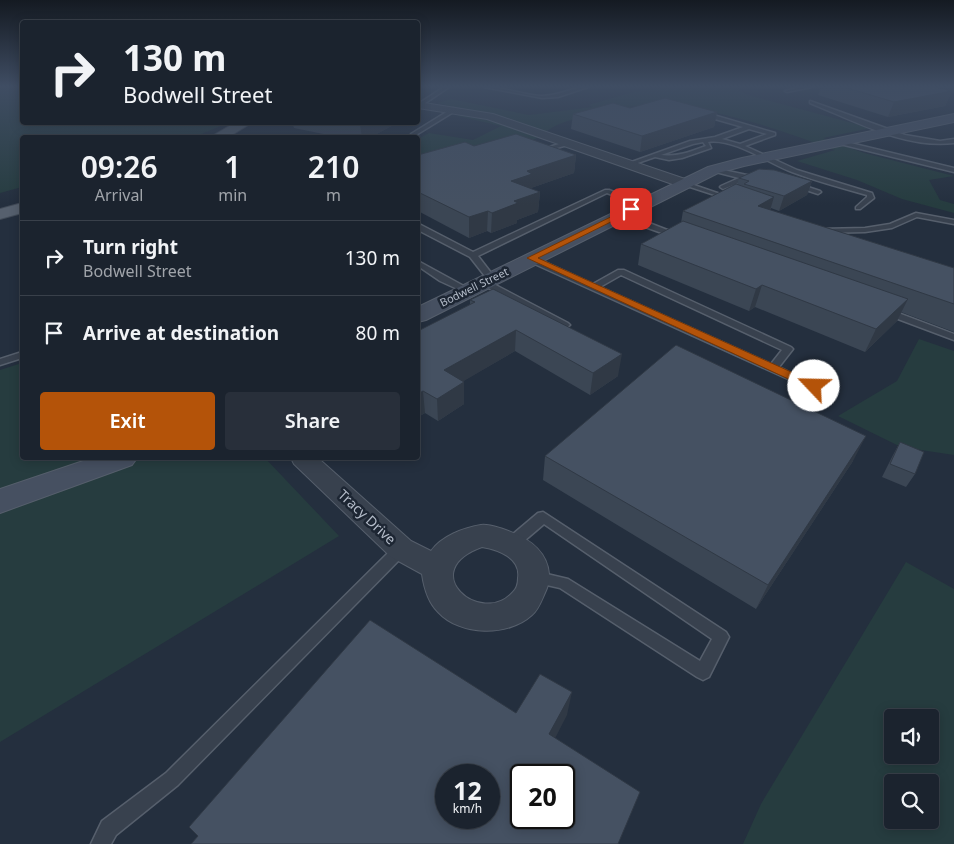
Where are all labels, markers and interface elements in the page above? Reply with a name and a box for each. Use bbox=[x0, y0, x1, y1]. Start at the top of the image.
text: 130 m bbox=[123, 34, 226, 81]
icon: right bbox=[40, 40, 105, 105]
text: Bodwell Street bbox=[123, 79, 272, 109]
text: 09:26 bbox=[81, 146, 158, 187]
text: 1 bbox=[224, 146, 241, 187]
text: 210 bbox=[308, 146, 359, 187]
text: Arrival bbox=[95, 184, 144, 206]
text: min bbox=[218, 184, 247, 206]
text: m bbox=[326, 184, 341, 206]
pin bbox=[610, 188, 652, 230]
icon: arrive bbox=[617, 195, 645, 223]
text: Turn right bbox=[83, 234, 178, 260]
icon: right bbox=[40, 244, 68, 272]
text: 130 m bbox=[345, 245, 400, 271]
text: Bodwell Street bbox=[83, 260, 192, 282]
street label: Bodwell Street bbox=[437, 263, 511, 310]
icon: arrive bbox=[40, 319, 68, 347]
text: Arrive at destination bbox=[83, 320, 279, 346]
text: 80 m bbox=[356, 320, 400, 346]
position arrow bbox=[787, 359, 839, 411]
button: Exit bbox=[40, 392, 215, 450]
button: Share bbox=[225, 392, 400, 450]
street label: Tracy Drive bbox=[334, 485, 400, 548]
map controls bbox=[884, 709, 939, 829]
button: sound bbox=[884, 709, 939, 764]
speed limit sign: 20 bbox=[510, 764, 575, 829]
text: 12 bbox=[453, 773, 482, 807]
button: search bbox=[884, 774, 939, 829]
text: km/h bbox=[453, 800, 482, 817]

